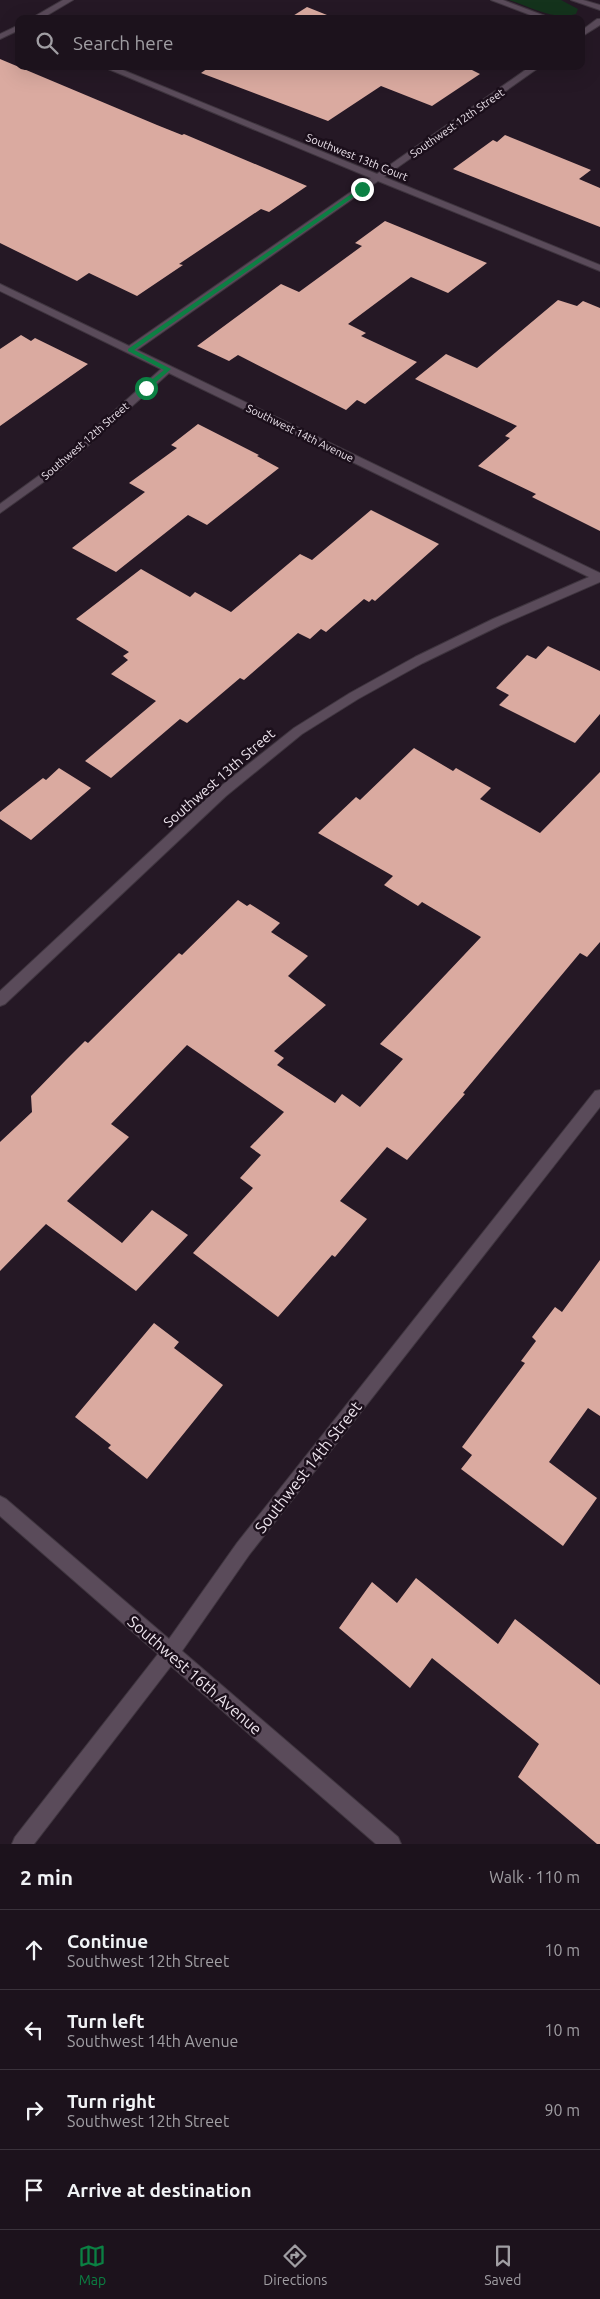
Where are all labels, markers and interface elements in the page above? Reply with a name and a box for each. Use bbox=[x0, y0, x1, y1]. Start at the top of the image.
search box bbox=[15, 15, 585, 70]
icon: search bbox=[33, 29, 61, 57]
text: Search here bbox=[73, 32, 173, 54]
street label: Southwest 12th Street bbox=[408, 86, 507, 160]
street label: Southwest 13th Court bbox=[304, 131, 410, 183]
route end bbox=[351, 178, 374, 201]
route start bbox=[135, 377, 158, 400]
street label: Southwest 12th Street bbox=[39, 399, 132, 482]
street label: Southwest 14th Avenue bbox=[244, 402, 356, 464]
street label: Southwest 13th Street bbox=[160, 725, 278, 831]
street label: Southwest 14th Street bbox=[251, 1397, 365, 1536]
street label: Southwest 16th Avenue bbox=[124, 1612, 266, 1738]
text: 2 min bbox=[20, 1865, 73, 1889]
text: Walk · 110 m bbox=[489, 1868, 580, 1886]
text: Continue bbox=[67, 1930, 148, 1952]
icon: ahead bbox=[20, 1936, 48, 1964]
text: 10 m bbox=[544, 1941, 580, 1959]
text: Southwest 12th Street bbox=[67, 1952, 229, 1970]
text: Turn left bbox=[67, 2010, 145, 2032]
icon: left bbox=[20, 2016, 48, 2044]
text: 10 m bbox=[544, 2021, 580, 2039]
text: Southwest 14th Avenue bbox=[67, 2032, 238, 2050]
text: Turn right bbox=[67, 2090, 155, 2112]
icon: right bbox=[20, 2096, 48, 2124]
text: 90 m bbox=[544, 2101, 580, 2119]
text: Southwest 12th Street bbox=[67, 2112, 229, 2130]
icon: arrive bbox=[20, 2176, 48, 2204]
text: Arrive at destination bbox=[67, 2179, 252, 2201]
tab: Map bbox=[78, 2242, 106, 2288]
tab: Directions bbox=[263, 2242, 327, 2288]
tab: Saved bbox=[484, 2242, 522, 2288]

